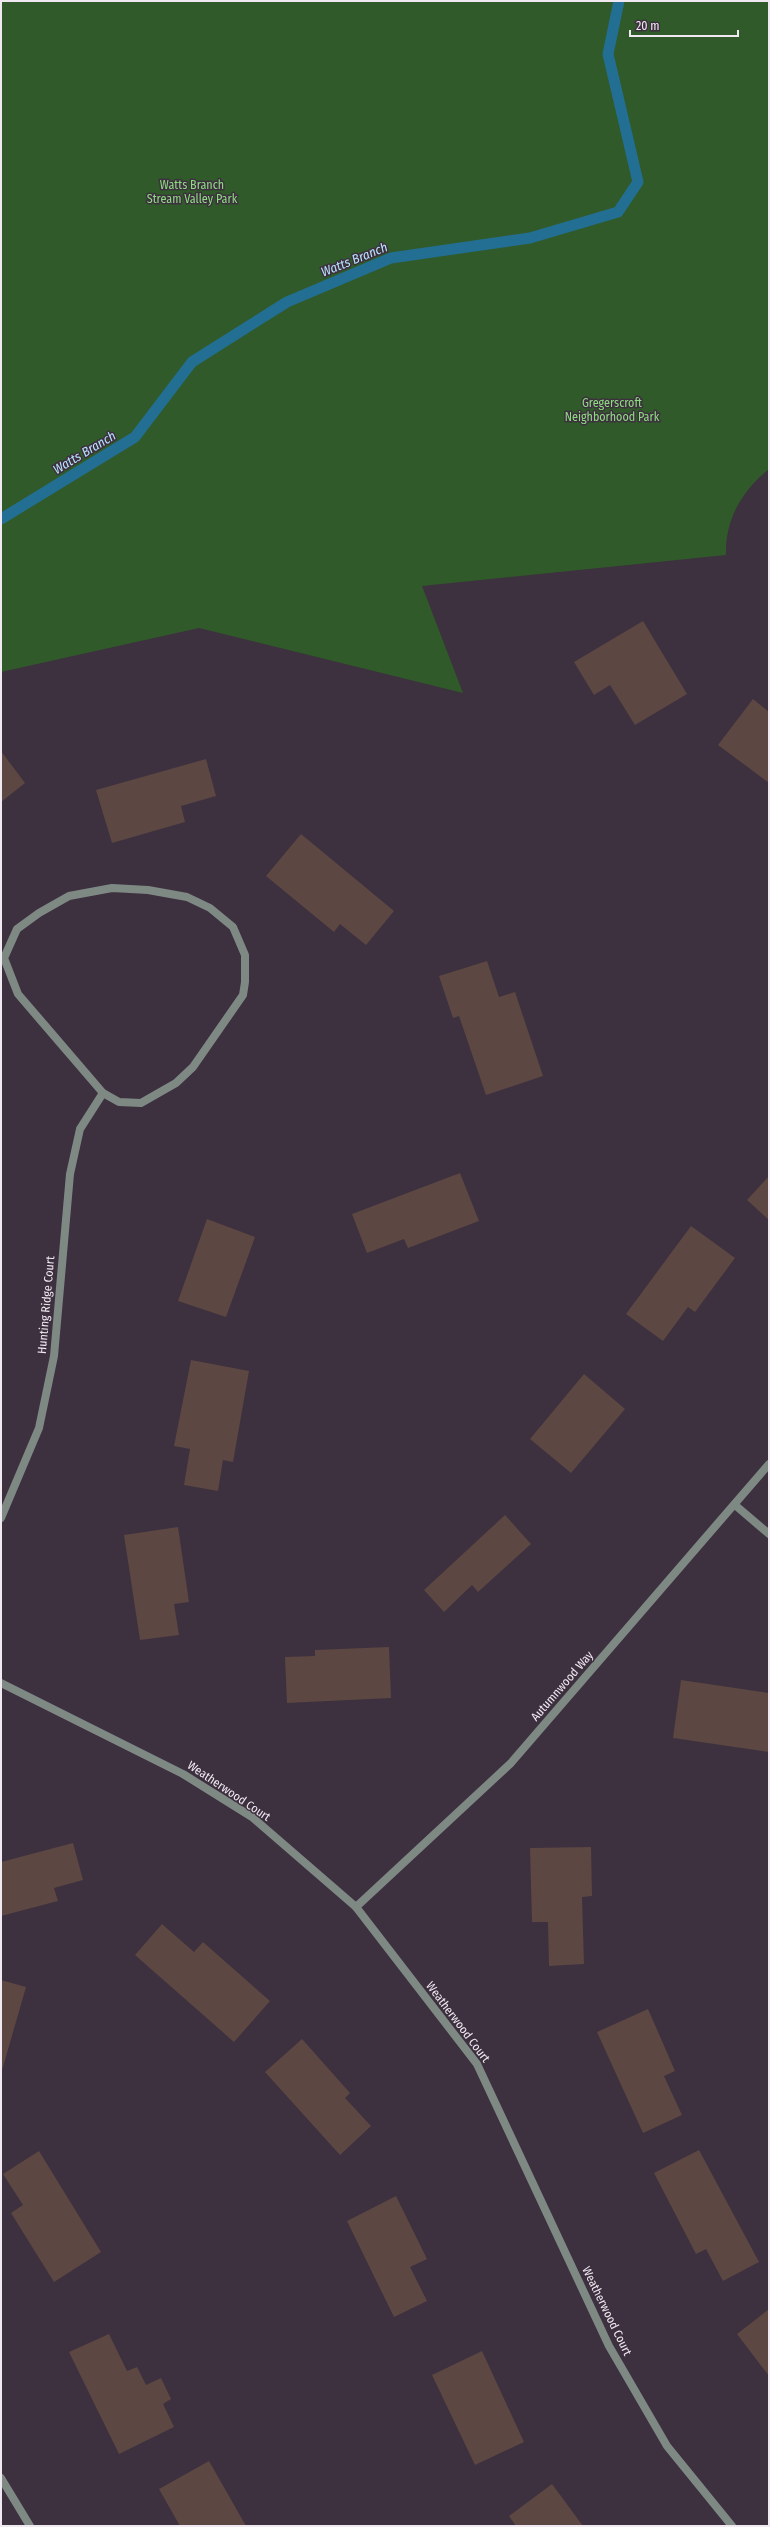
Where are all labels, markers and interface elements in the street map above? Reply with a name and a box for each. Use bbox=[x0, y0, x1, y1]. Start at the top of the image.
scale bar bbox=[630, 12, 738, 38]
text: 20 m bbox=[636, 19, 660, 33]
park label: Watts Branch Stream Valley Park bbox=[147, 178, 238, 206]
water label: Watts Branch bbox=[319, 239, 390, 280]
park label: Gregerscroft Neighborhood Park bbox=[565, 396, 660, 424]
water label: Watts Branch bbox=[50, 428, 118, 477]
street label: Hunting Ridge Court bbox=[35, 1255, 57, 1355]
street label: Autumnwood Way bbox=[528, 1648, 596, 1724]
street label: Weatherwood Court bbox=[185, 1758, 273, 1824]
street label: Weatherwood Court bbox=[423, 1979, 493, 2065]
street label: Weatherwood Court bbox=[579, 2264, 635, 2358]

